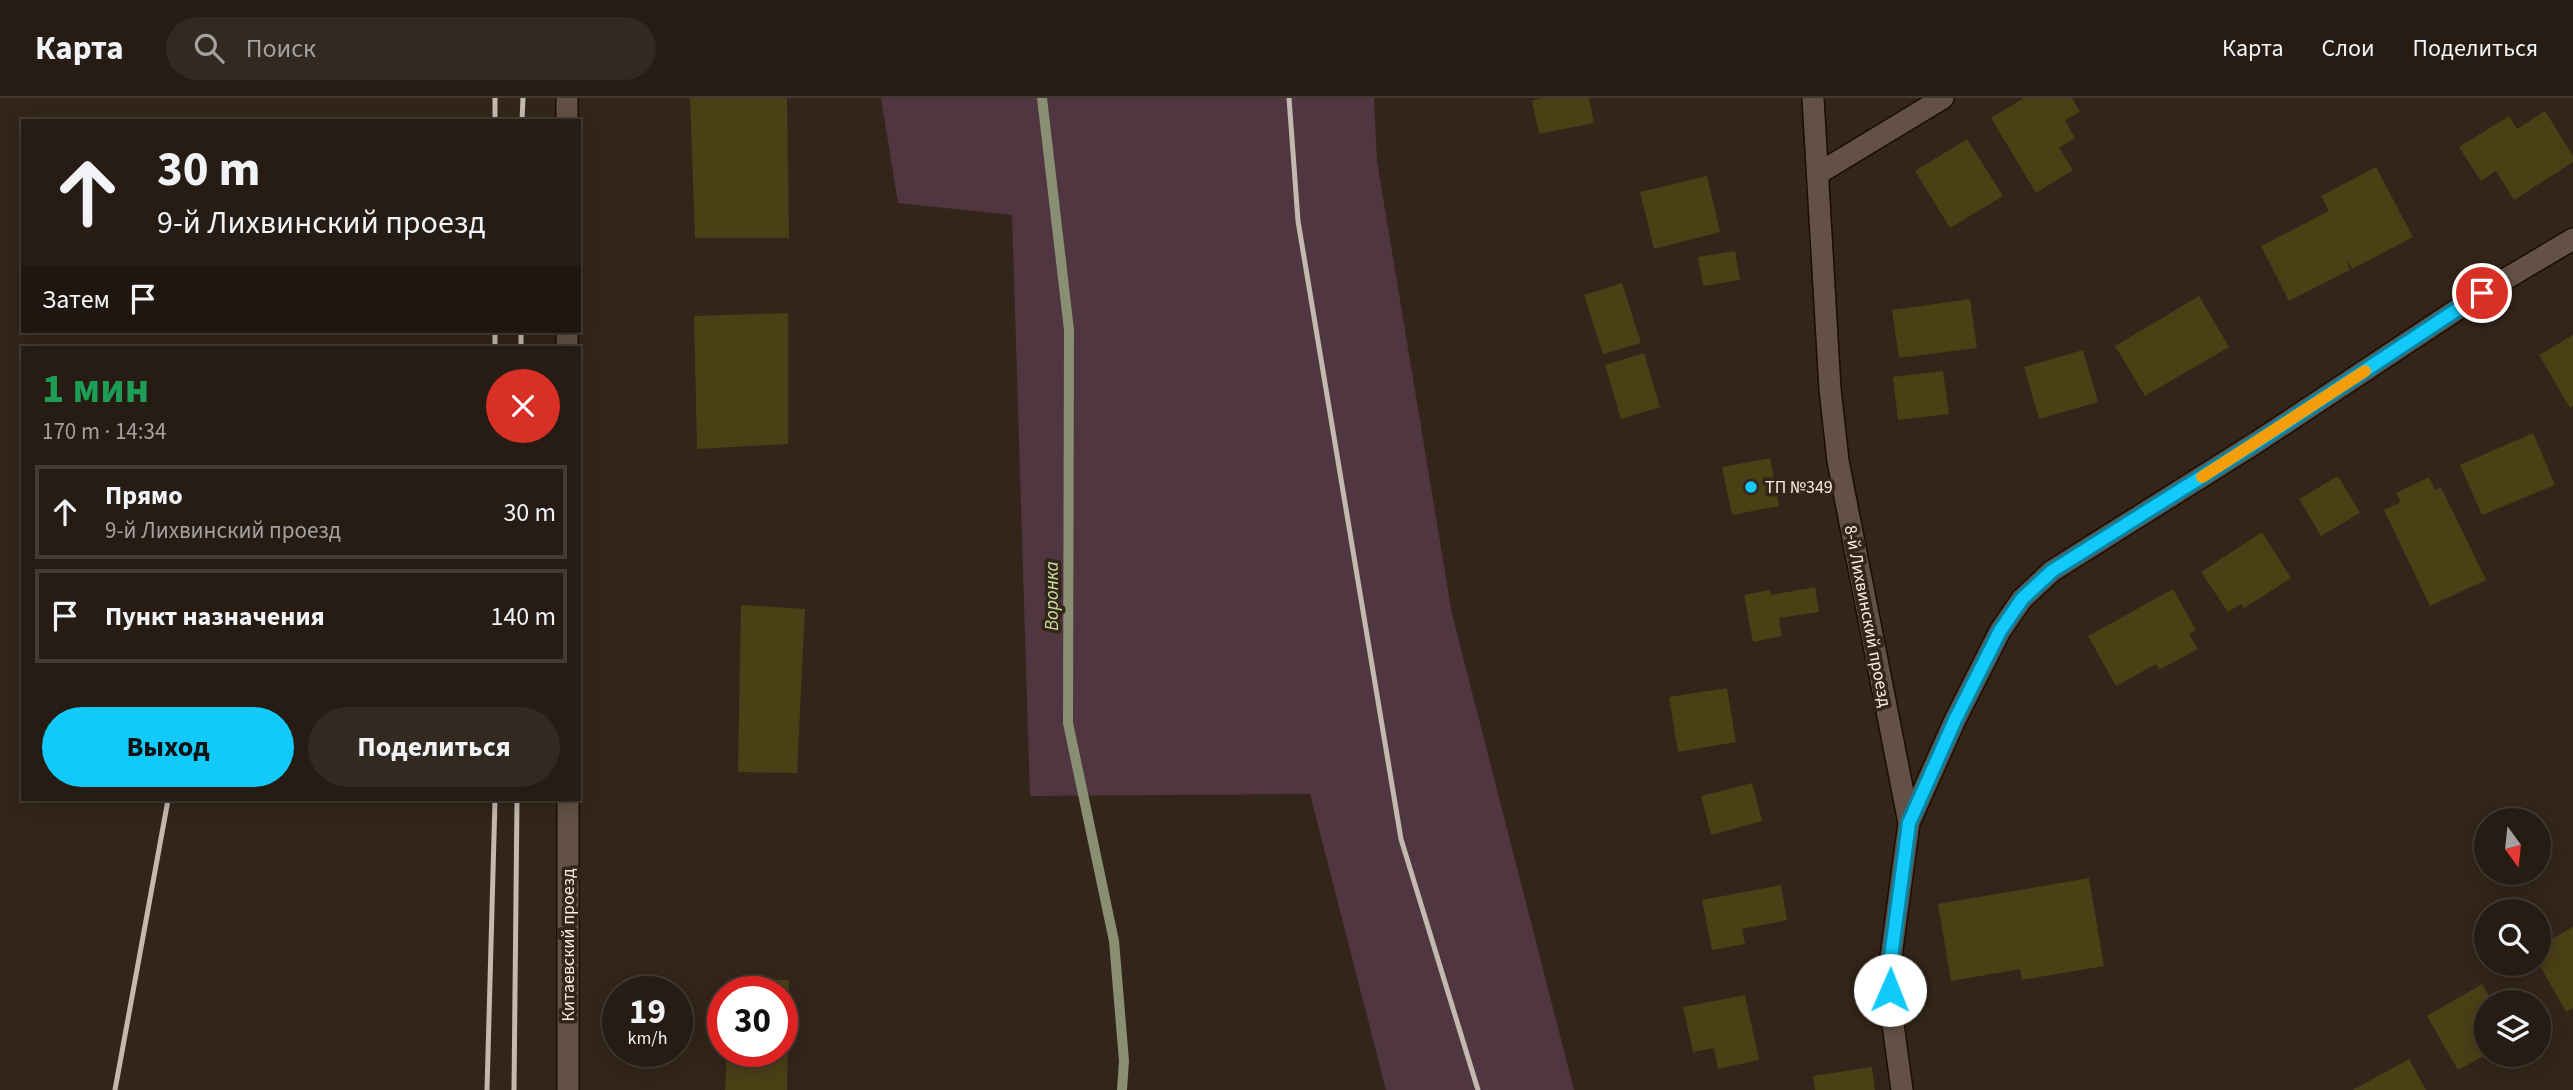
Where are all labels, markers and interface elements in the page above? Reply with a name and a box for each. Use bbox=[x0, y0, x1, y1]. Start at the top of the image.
search box bbox=[166, 17, 656, 80]
text: Карта bbox=[35, 25, 124, 72]
icon: search bbox=[190, 29, 228, 67]
text: Поиск bbox=[246, 30, 316, 67]
text: Карта bbox=[2222, 31, 2284, 66]
text: Слои bbox=[2322, 31, 2375, 66]
text: Поделиться bbox=[2413, 31, 2538, 66]
text: 30 m bbox=[157, 135, 261, 205]
icon: ahead bbox=[42, 147, 133, 238]
text: 9-й Лихвинский проезд bbox=[157, 200, 485, 246]
pin bbox=[2452, 263, 2512, 323]
icon: arrive bbox=[2463, 274, 2501, 312]
icon: arrive bbox=[124, 280, 162, 318]
text: Затем bbox=[42, 281, 110, 318]
text: 1 мин bbox=[42, 359, 149, 419]
button: close bbox=[486, 369, 560, 443]
text: 170 m · 14:34 bbox=[42, 415, 166, 448]
place label: ТП №349 bbox=[1765, 475, 1833, 500]
text: Прямо bbox=[105, 477, 183, 514]
marker: ТП №349 bbox=[1743, 479, 1759, 495]
icon: ahead bbox=[46, 493, 84, 531]
text: 30 m bbox=[503, 494, 556, 531]
text: 9-й Лихвинский проезд bbox=[105, 514, 341, 547]
street label: 8-й Лихвинский проезд bbox=[1838, 523, 1897, 710]
water label: Воронка bbox=[1039, 561, 1066, 631]
icon: arrive bbox=[46, 597, 84, 635]
text: Пункт назначения bbox=[105, 598, 325, 635]
text: 140 m bbox=[490, 598, 556, 635]
button: Выход bbox=[42, 707, 294, 787]
button: Поделиться bbox=[308, 707, 560, 787]
north arrow bbox=[2474, 808, 2552, 886]
map controls bbox=[2474, 808, 2551, 1067]
street label: Китаевский проезд bbox=[556, 868, 581, 1022]
button: search bbox=[2474, 899, 2551, 976]
position arrow bbox=[1853, 953, 1927, 1027]
speed limit sign: 30 bbox=[707, 976, 798, 1067]
text: 19 bbox=[629, 987, 666, 1037]
button: layers bbox=[2474, 990, 2551, 1067]
text: km/h bbox=[628, 1026, 667, 1051]

